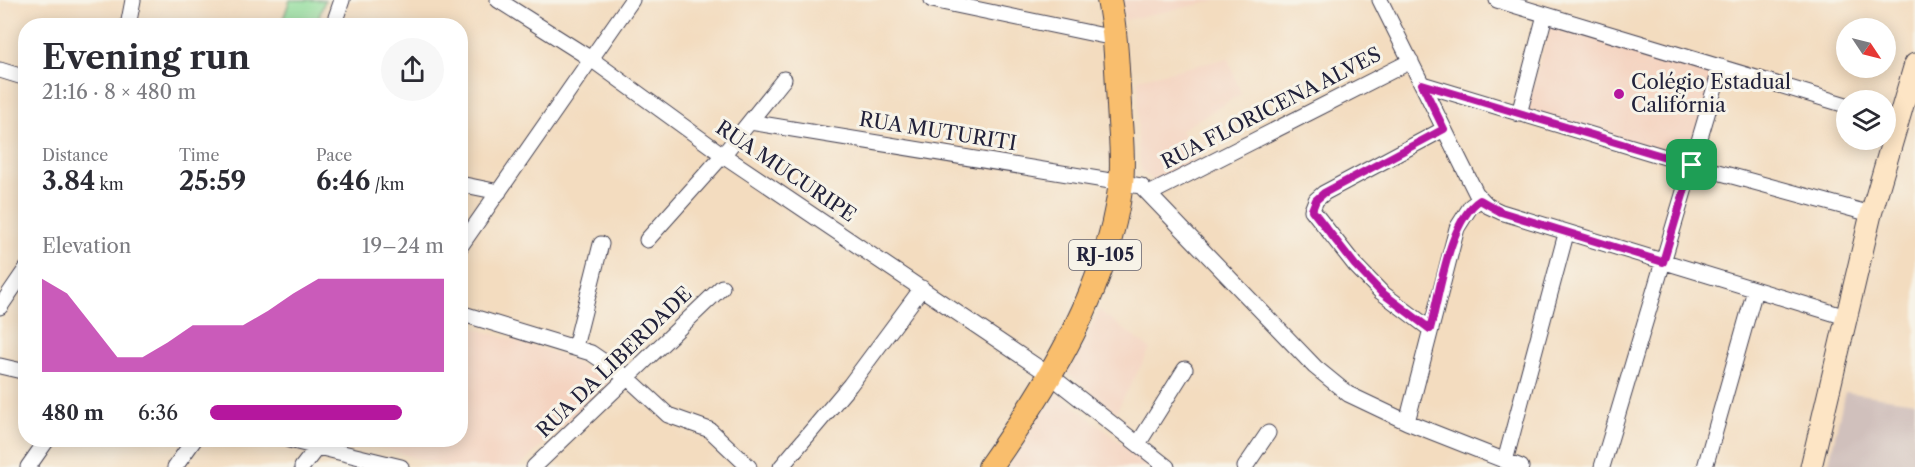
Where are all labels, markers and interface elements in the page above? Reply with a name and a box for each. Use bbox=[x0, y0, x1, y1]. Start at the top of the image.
north arrow bbox=[1836, 18, 1896, 78]
map controls bbox=[1836, 18, 1896, 150]
text: Evening run bbox=[42, 37, 250, 78]
button: share bbox=[381, 38, 444, 101]
street label: RUA FLORICENA ALVES bbox=[1157, 42, 1385, 174]
place label: Colégio Estadual Califórnia bbox=[1631, 70, 1791, 117]
text: 21:16 · 8 × 480 m bbox=[42, 80, 196, 104]
marker: Colégio Estadual Califórnia bbox=[1612, 87, 1626, 101]
button: layers bbox=[1836, 90, 1896, 150]
street label: RUA MUTURITI bbox=[857, 107, 1019, 155]
street label: RUA MUCURIPE bbox=[711, 115, 861, 227]
pin bbox=[1666, 139, 1717, 190]
text: Distance bbox=[42, 145, 108, 165]
text: Time bbox=[179, 145, 219, 165]
text: Pace bbox=[316, 145, 352, 165]
icon: arrive bbox=[1675, 148, 1708, 181]
text: 3.84 bbox=[42, 165, 95, 197]
text: 25:59 bbox=[179, 165, 246, 197]
text: 6:46 bbox=[316, 165, 370, 197]
text: km bbox=[95, 174, 124, 194]
text: /km bbox=[370, 174, 404, 194]
text: Elevation bbox=[42, 234, 131, 258]
text: 19–24 m bbox=[362, 234, 444, 258]
road number: RJ-105 bbox=[1069, 240, 1141, 270]
street label: RUA DA LIBERDADE bbox=[531, 282, 697, 442]
text: 480 m bbox=[42, 401, 104, 425]
text: 6:36 bbox=[138, 401, 178, 425]

